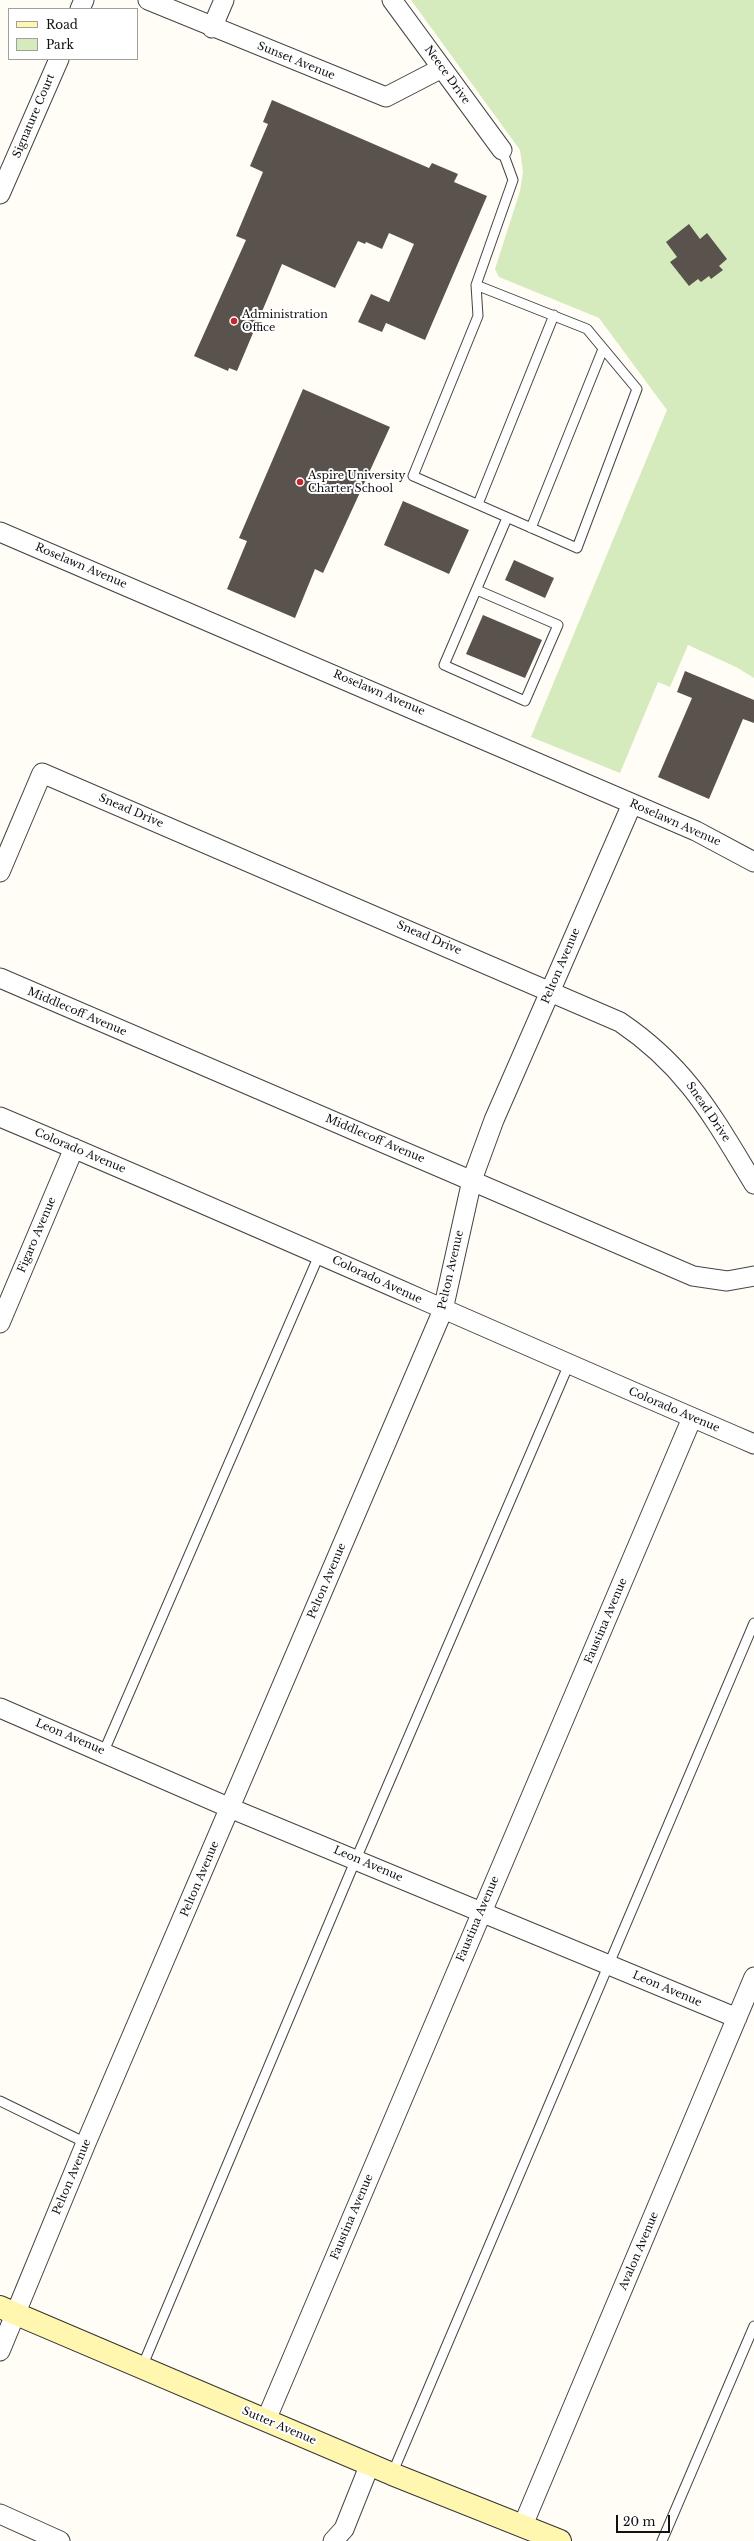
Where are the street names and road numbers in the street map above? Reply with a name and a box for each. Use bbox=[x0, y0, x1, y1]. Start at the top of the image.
street label: Sunset Avenue bbox=[255, 39, 337, 83]
street label: Neece Drive bbox=[421, 43, 473, 107]
street label: Signature Court bbox=[10, 72, 58, 160]
street label: Roselawn Avenue bbox=[33, 541, 129, 591]
street label: Roselawn Avenue bbox=[331, 668, 427, 718]
street label: Snead Drive bbox=[97, 791, 165, 831]
street label: Roselawn Avenue bbox=[627, 797, 723, 849]
street label: Snead Drive bbox=[395, 918, 463, 958]
street label: Pelton Avenue bbox=[539, 926, 583, 1006]
street label: Middlecoff Avenue bbox=[25, 985, 129, 1039]
street label: Snead Drive bbox=[683, 1080, 733, 1144]
street label: Middlecoff Avenue bbox=[323, 1112, 427, 1166]
street label: Colorado Avenue bbox=[32, 1126, 128, 1176]
street label: Figaro Avenue bbox=[15, 1195, 59, 1275]
street label: Pelton Avenue bbox=[435, 1229, 467, 1311]
street label: Colorado Avenue bbox=[330, 1253, 424, 1307]
street label: Colorado Avenue bbox=[626, 1385, 722, 1435]
street label: Pelton Avenue bbox=[305, 1541, 349, 1621]
street label: Faustina Avenue bbox=[582, 1576, 630, 1666]
street label: Leon Avenue bbox=[33, 1716, 107, 1758]
street label: Pelton Avenue bbox=[178, 1839, 222, 1919]
street label: Leon Avenue bbox=[331, 1843, 405, 1885]
street label: Faustina Avenue bbox=[454, 1874, 502, 1964]
street label: Leon Avenue bbox=[630, 1968, 704, 2010]
street label: Pelton Avenue bbox=[50, 2137, 94, 2217]
street label: Faustina Avenue bbox=[328, 2172, 376, 2262]
street label: Avalon Avenue bbox=[617, 2210, 661, 2292]
street label: Sutter Avenue bbox=[240, 2404, 318, 2448]

